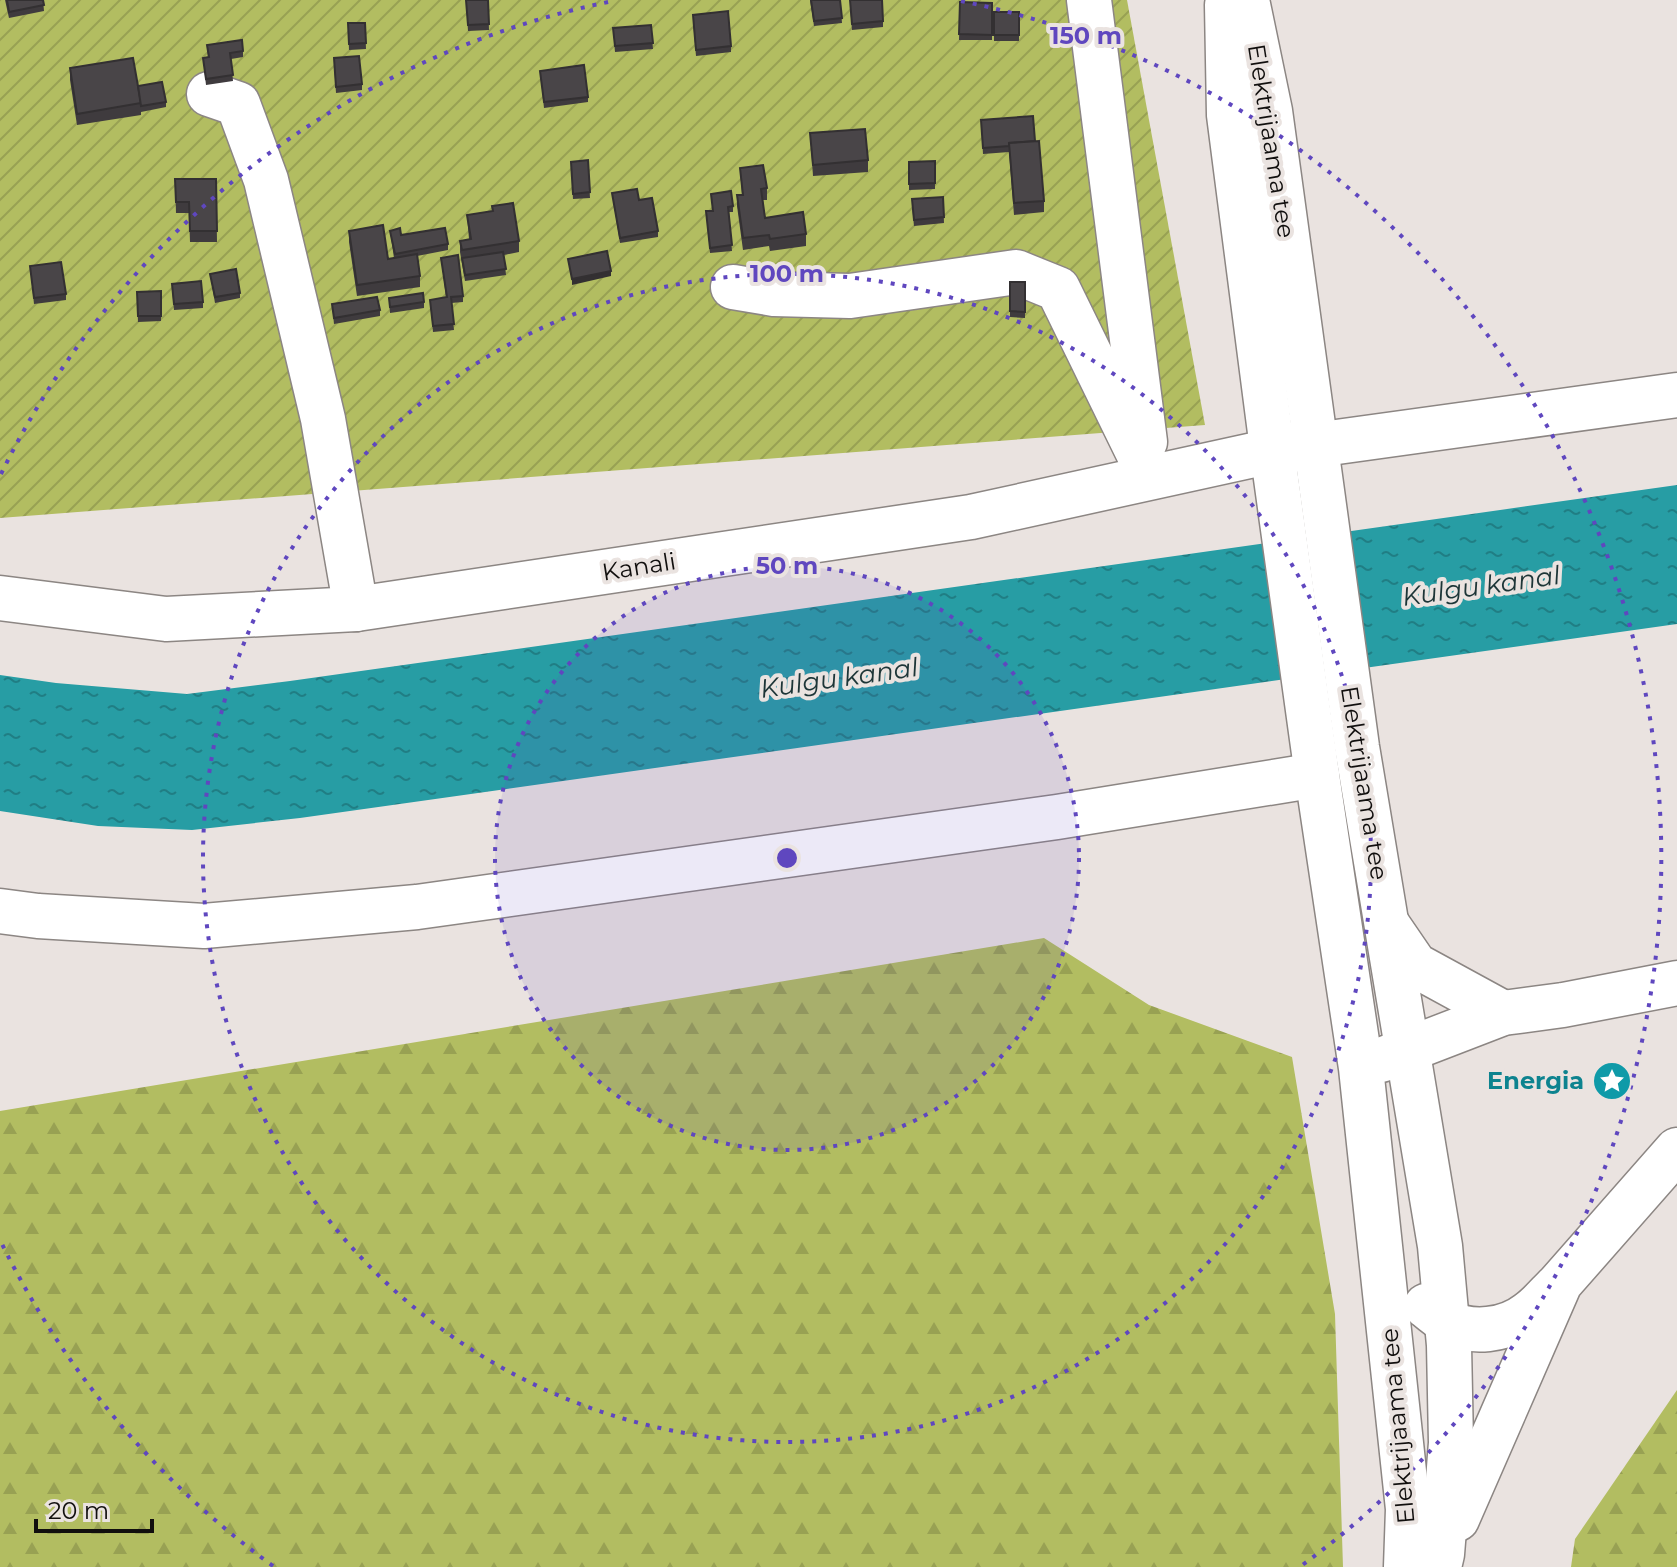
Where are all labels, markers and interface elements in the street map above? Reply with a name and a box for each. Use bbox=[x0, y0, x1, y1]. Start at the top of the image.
text: 150 m bbox=[1050, 21, 1122, 50]
street label: Elektrijaama tee bbox=[1242, 42, 1301, 240]
text: 100 m bbox=[750, 259, 824, 288]
street label: Kanali bbox=[600, 546, 678, 587]
text: 50 m bbox=[756, 551, 818, 580]
water label: Kulgu kanal bbox=[1400, 559, 1562, 613]
water label: Kulgu kanal bbox=[758, 651, 920, 705]
street label: Elektrijaama tee bbox=[1335, 684, 1394, 882]
centre of rings bbox=[773, 844, 801, 872]
place icon: Energia bbox=[1591, 1060, 1633, 1102]
place label: Energia bbox=[1487, 1066, 1584, 1095]
street label: Elektrijaama tee bbox=[1375, 1327, 1420, 1525]
scale bar bbox=[36, 1483, 152, 1533]
text: 20 m bbox=[48, 1496, 109, 1525]

